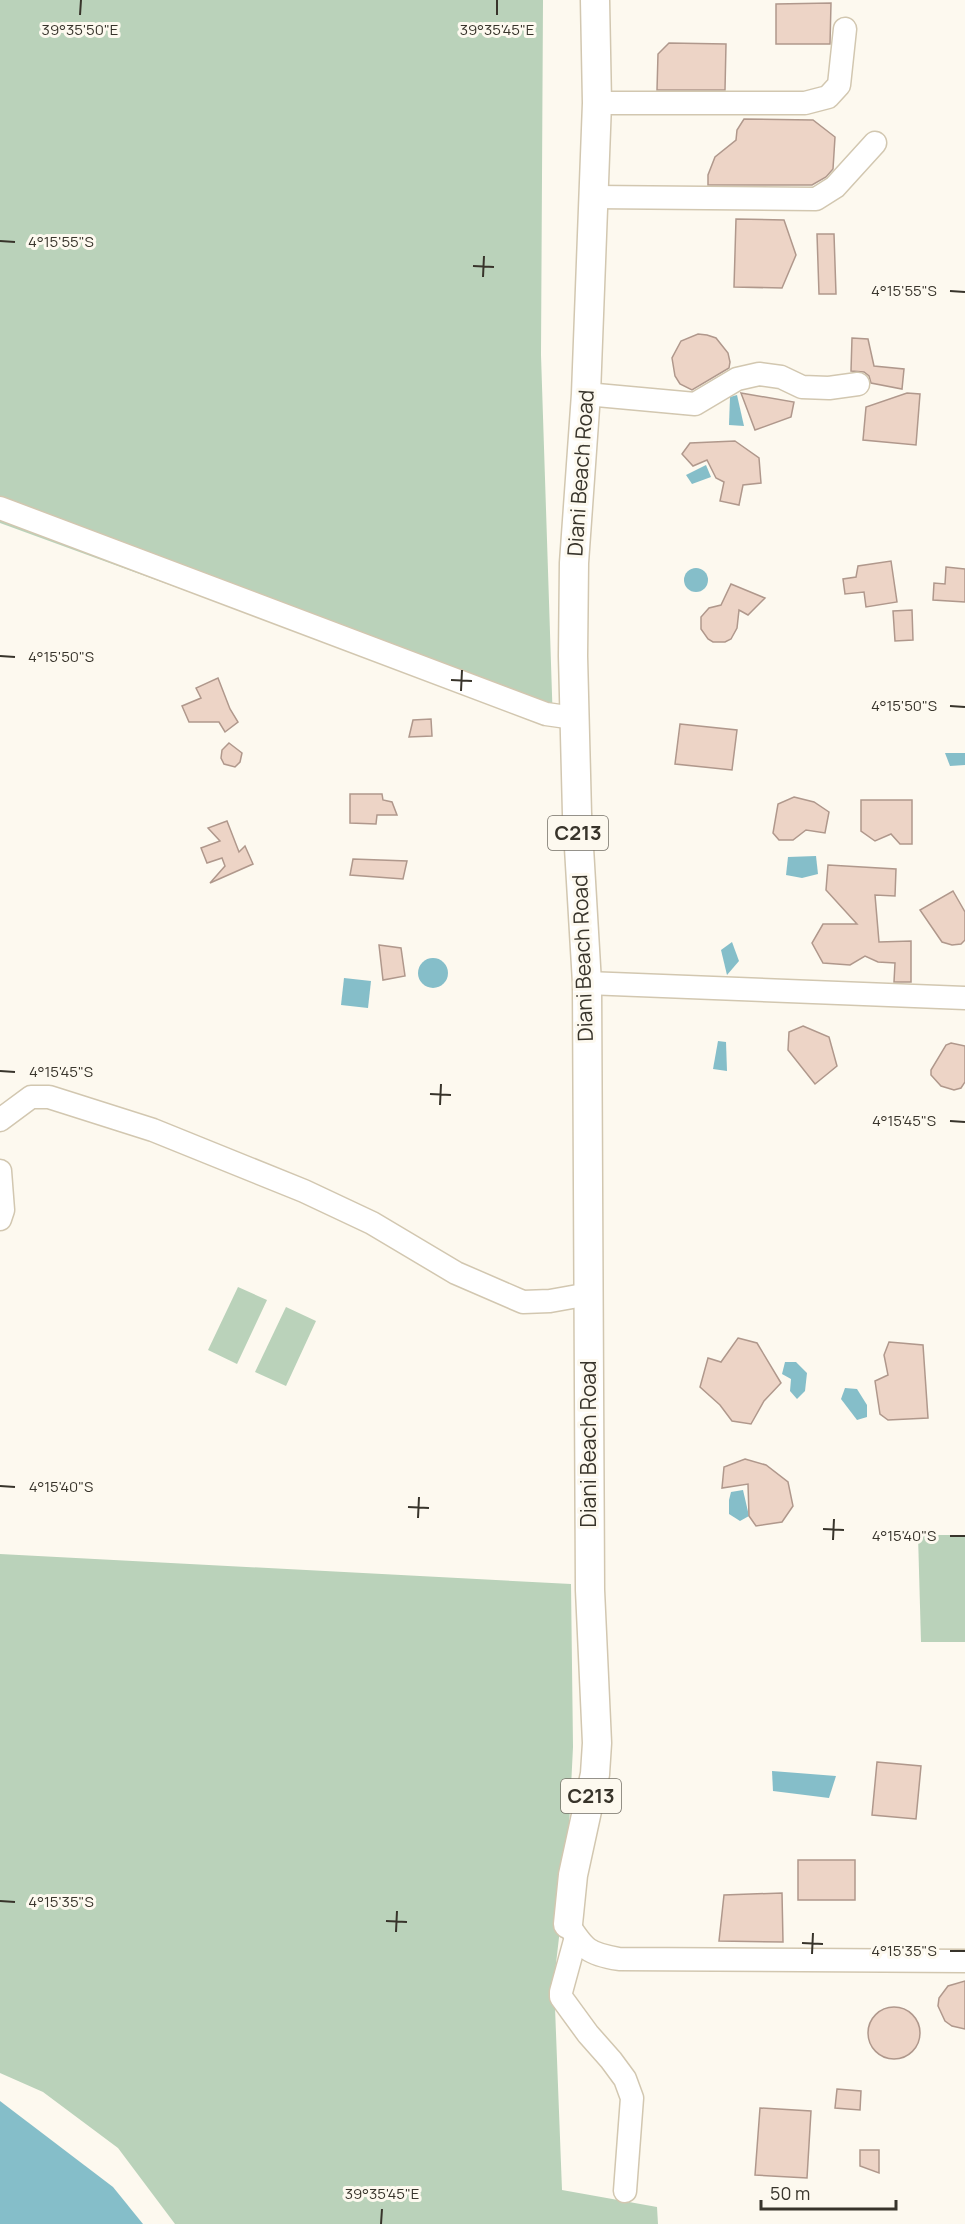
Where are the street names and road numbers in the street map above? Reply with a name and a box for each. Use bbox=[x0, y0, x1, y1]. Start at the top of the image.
street label: Diani Beach Road bbox=[560, 389, 600, 557]
road number: C213 bbox=[548, 816, 608, 850]
street label: Diani Beach Road bbox=[565, 874, 599, 1042]
street label: Diani Beach Road bbox=[574, 1361, 602, 1527]
road number: C213 bbox=[561, 1779, 621, 1813]

